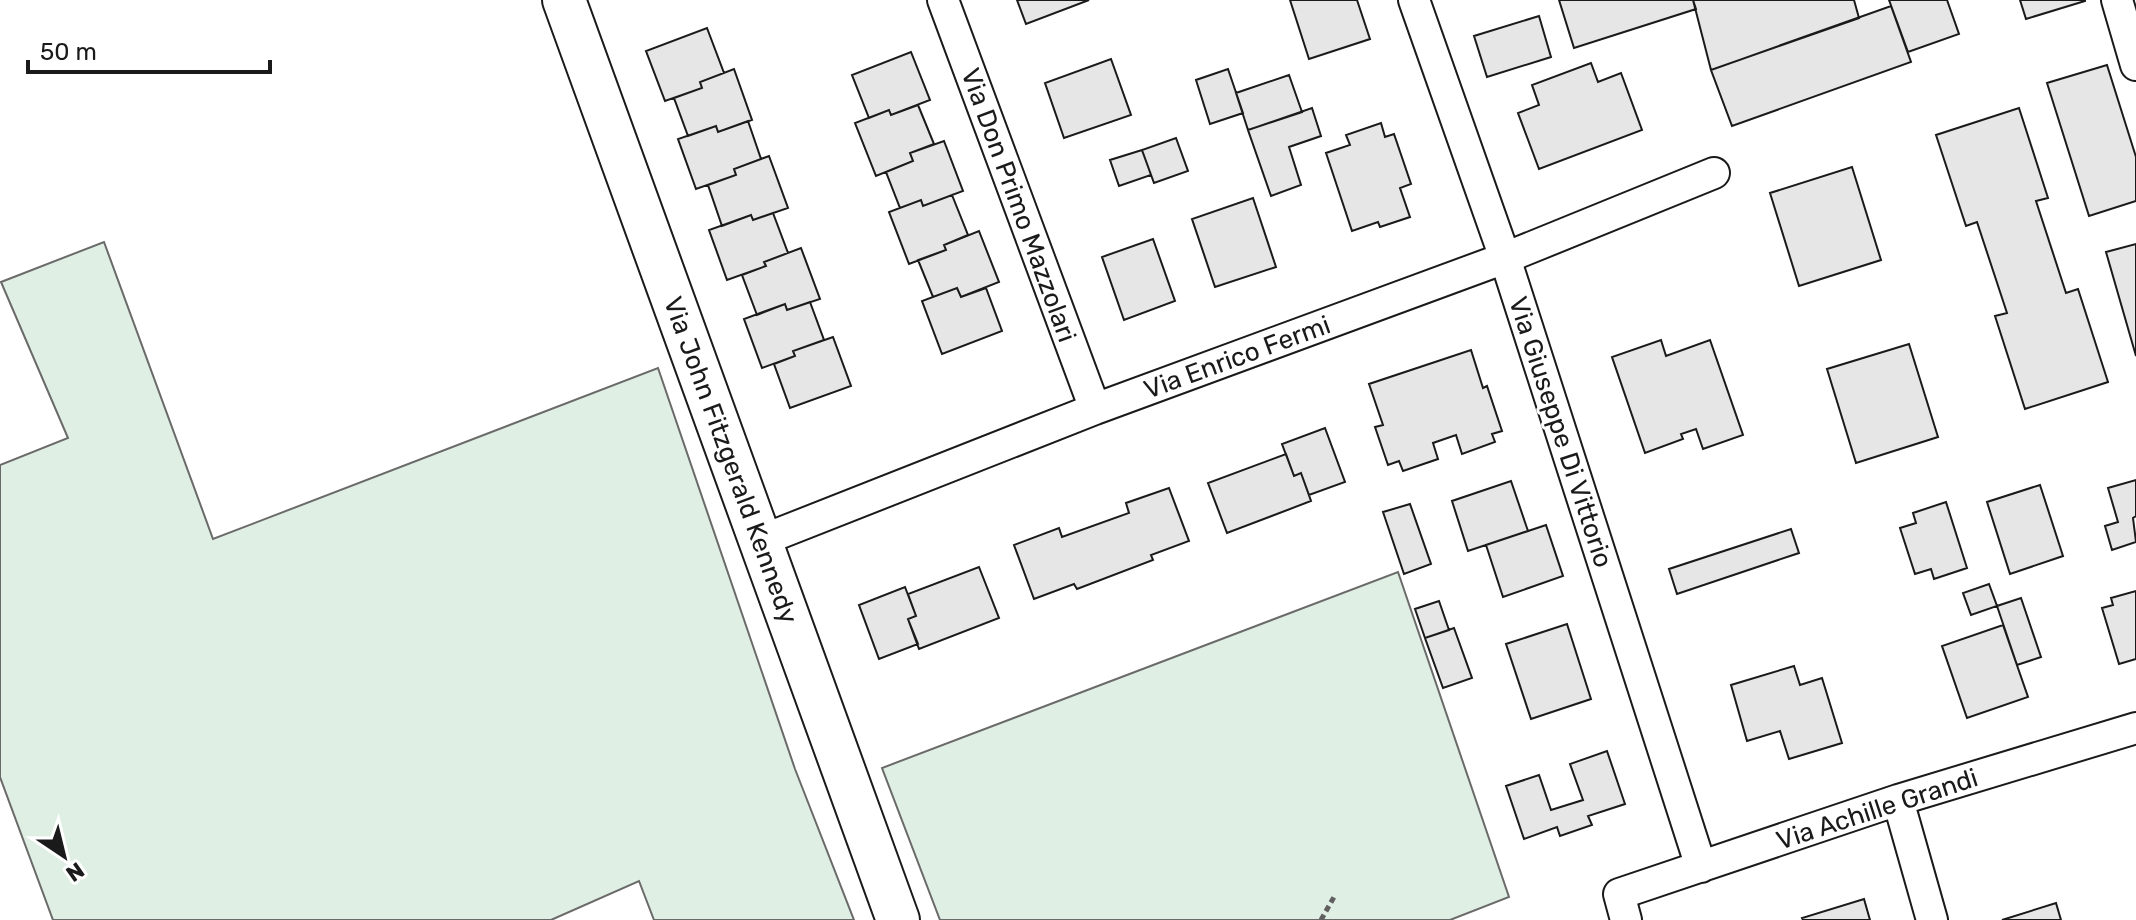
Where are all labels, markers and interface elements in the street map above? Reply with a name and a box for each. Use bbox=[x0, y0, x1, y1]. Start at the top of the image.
scale bar bbox=[28, 24, 270, 74]
text: 50 m bbox=[40, 38, 97, 66]
street label: Via Don Primo Mazzolari bbox=[954, 64, 1083, 346]
street label: Via John Fitzgerald Kennedy bbox=[657, 292, 804, 628]
street label: Via Giuseppe Di Vittorio bbox=[1502, 293, 1619, 571]
street label: Via Enrico Fermi bbox=[1140, 309, 1335, 406]
street label: Via Achille Grandi bbox=[1773, 762, 1982, 857]
north arrow bbox=[24, 816, 104, 896]
text: N bbox=[61, 856, 89, 888]

